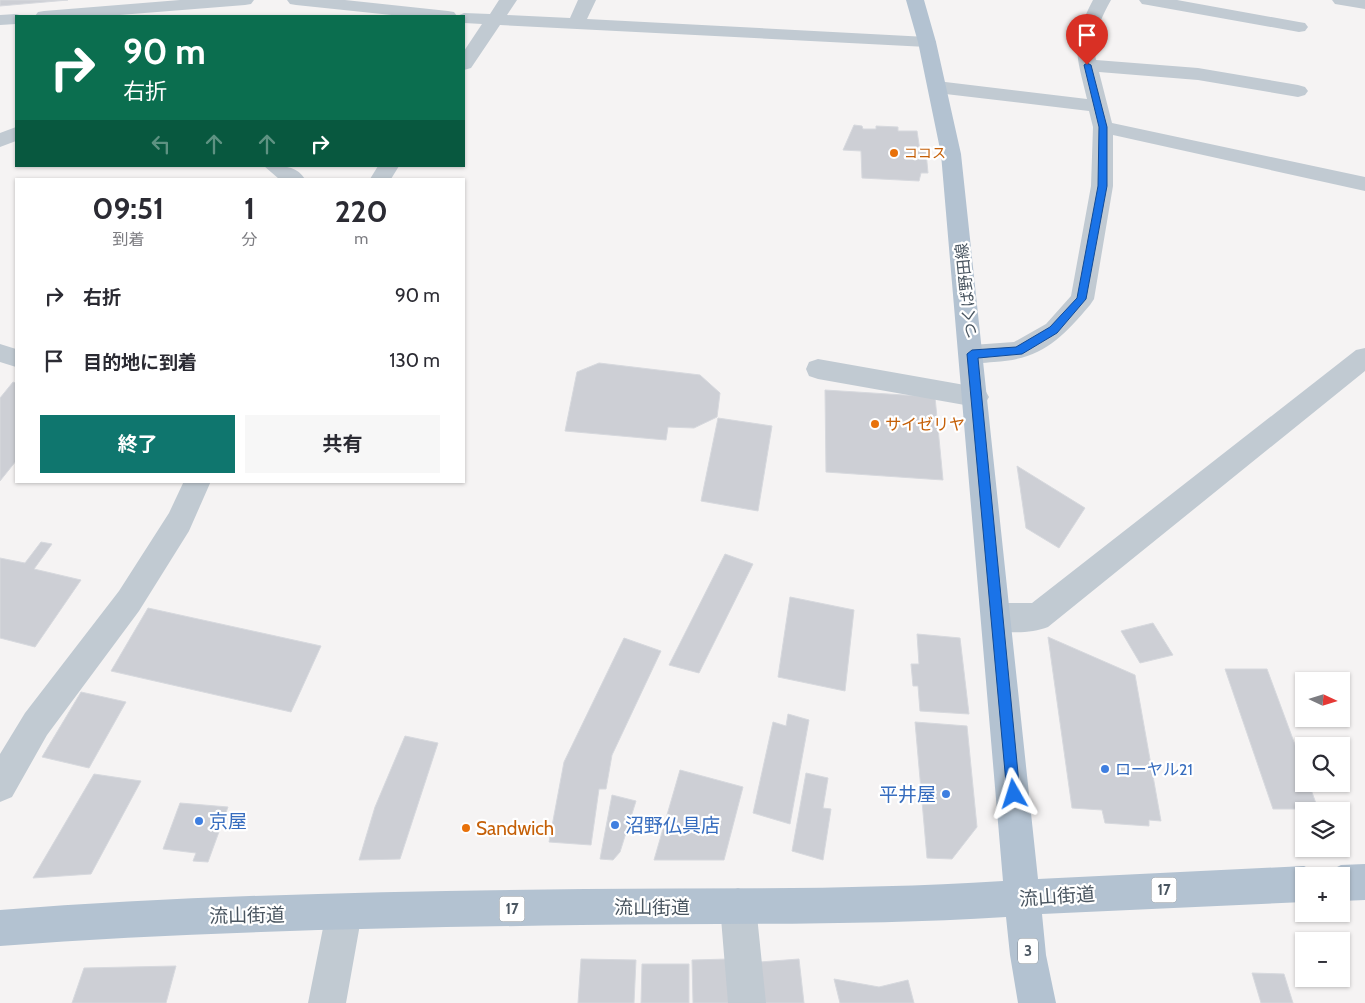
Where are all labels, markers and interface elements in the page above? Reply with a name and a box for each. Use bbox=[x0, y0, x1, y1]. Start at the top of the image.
pin bbox=[1066, 14, 1108, 65]
icon: arrive bbox=[1073, 21, 1101, 49]
text: 90 m bbox=[123, 30, 206, 73]
icon: right bbox=[40, 35, 105, 100]
text: 右折 bbox=[123, 78, 167, 105]
icon: left bbox=[147, 130, 175, 158]
icon: ahead bbox=[200, 130, 228, 158]
icon: ahead bbox=[253, 130, 281, 158]
icon: right bbox=[306, 130, 334, 158]
place label: ココス bbox=[904, 144, 946, 162]
marker: ココス bbox=[888, 147, 900, 159]
text: 09:51 bbox=[92, 190, 164, 227]
text: 1 bbox=[244, 190, 255, 227]
text: 220 bbox=[335, 193, 388, 230]
text: m bbox=[354, 229, 368, 248]
text: 到着 bbox=[112, 230, 144, 249]
text: 分 bbox=[241, 230, 257, 249]
street label: つくば野田線 bbox=[952, 242, 981, 340]
icon: right bbox=[40, 282, 68, 310]
text: 90 m bbox=[395, 284, 440, 307]
text: 右折 bbox=[83, 286, 121, 309]
icon: arrive bbox=[40, 347, 68, 375]
text: 130 m bbox=[389, 349, 440, 372]
text: 目的地に到着 bbox=[83, 351, 197, 374]
button: 終了 bbox=[40, 415, 235, 473]
button: 共有 bbox=[245, 415, 440, 473]
place label: サイゼリヤ bbox=[885, 415, 965, 434]
marker: サイゼリヤ bbox=[869, 418, 881, 430]
north arrow bbox=[1295, 672, 1350, 728]
map controls bbox=[1295, 672, 1350, 987]
button: search bbox=[1295, 737, 1350, 792]
place label: ローヤル21 bbox=[1115, 760, 1193, 779]
marker: ローヤル21 bbox=[1099, 763, 1111, 775]
position arrow bbox=[987, 767, 1039, 819]
place label: 平井屋 bbox=[879, 783, 936, 806]
marker: 平井屋 bbox=[940, 788, 952, 800]
button: layers bbox=[1295, 802, 1350, 857]
place label: 京屋 bbox=[209, 810, 247, 833]
place label: 沼野仏具店 bbox=[625, 814, 720, 837]
marker: 京屋 bbox=[193, 815, 205, 827]
place label: Sandwich bbox=[476, 817, 554, 840]
marker: 沼野仏具店 bbox=[609, 819, 621, 831]
marker: Sandwich bbox=[460, 822, 472, 834]
button: + bbox=[1295, 867, 1350, 922]
road number: 17 bbox=[1152, 878, 1176, 902]
street label: 流山街道 bbox=[1018, 882, 1096, 911]
road number: 17 bbox=[500, 896, 524, 922]
street label: 流山街道 bbox=[614, 896, 690, 919]
street label: 流山街道 bbox=[209, 903, 285, 928]
button: − bbox=[1295, 932, 1350, 987]
road number: 3 bbox=[1018, 938, 1038, 964]

